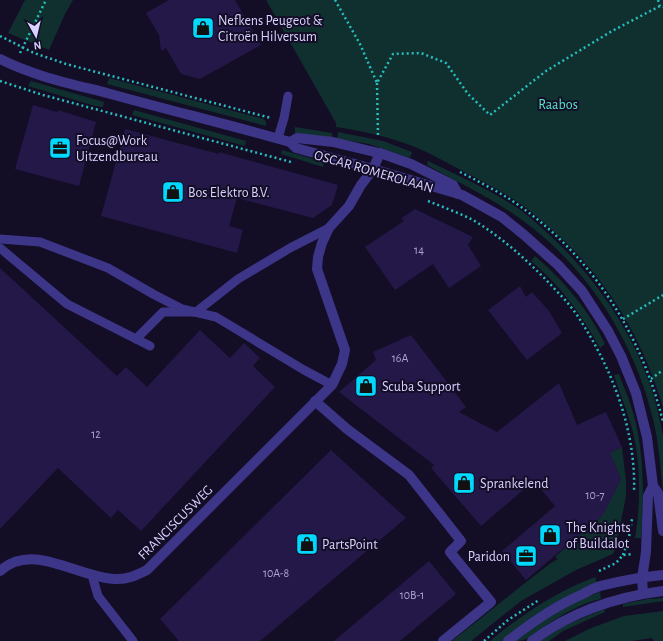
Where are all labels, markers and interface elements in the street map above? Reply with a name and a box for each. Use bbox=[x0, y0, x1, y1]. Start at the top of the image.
place label: Nefkens Peugeot & Citroën Hilversum bbox=[218, 14, 323, 44]
shop icon: Nefkens Peugeot & Citroën Hilversum bbox=[190, 15, 216, 41]
north arrow bbox=[16, 16, 56, 56]
text: N bbox=[33, 39, 42, 51]
park label: Raabos bbox=[538, 98, 578, 112]
place label: Focus@Work Uitzendbureau bbox=[76, 134, 158, 164]
office icon: Focus@Work Uitzendbureau bbox=[47, 135, 73, 161]
street label: OSCAR ROMEROLAAN bbox=[313, 148, 435, 196]
shop icon: Bos Elektro B.V. bbox=[160, 179, 186, 205]
place label: Bos Elektro B.V. bbox=[188, 186, 270, 200]
house number: 14 bbox=[414, 244, 424, 256]
house number: 16A bbox=[392, 352, 408, 364]
shop icon: Scuba Support bbox=[353, 373, 379, 399]
place label: Scuba Support bbox=[382, 380, 461, 394]
house number: 12 bbox=[91, 428, 101, 440]
shop icon: Sprankelend bbox=[451, 470, 477, 496]
place label: Sprankelend bbox=[480, 477, 549, 491]
street label: FRANCISCUSWEG bbox=[136, 483, 216, 563]
house number: 10-7 bbox=[585, 489, 605, 501]
place label: The Knights of Buildalot bbox=[566, 521, 631, 551]
shop icon: The Knights of Buildalot bbox=[537, 522, 563, 548]
shop icon: PartsPoint bbox=[294, 531, 320, 557]
place label: PartsPoint bbox=[322, 538, 378, 552]
office icon: Paridon bbox=[513, 543, 539, 569]
place label: Paridon bbox=[468, 550, 510, 564]
house number: 10A-8 bbox=[263, 567, 289, 579]
house number: 10B-1 bbox=[400, 589, 424, 601]

